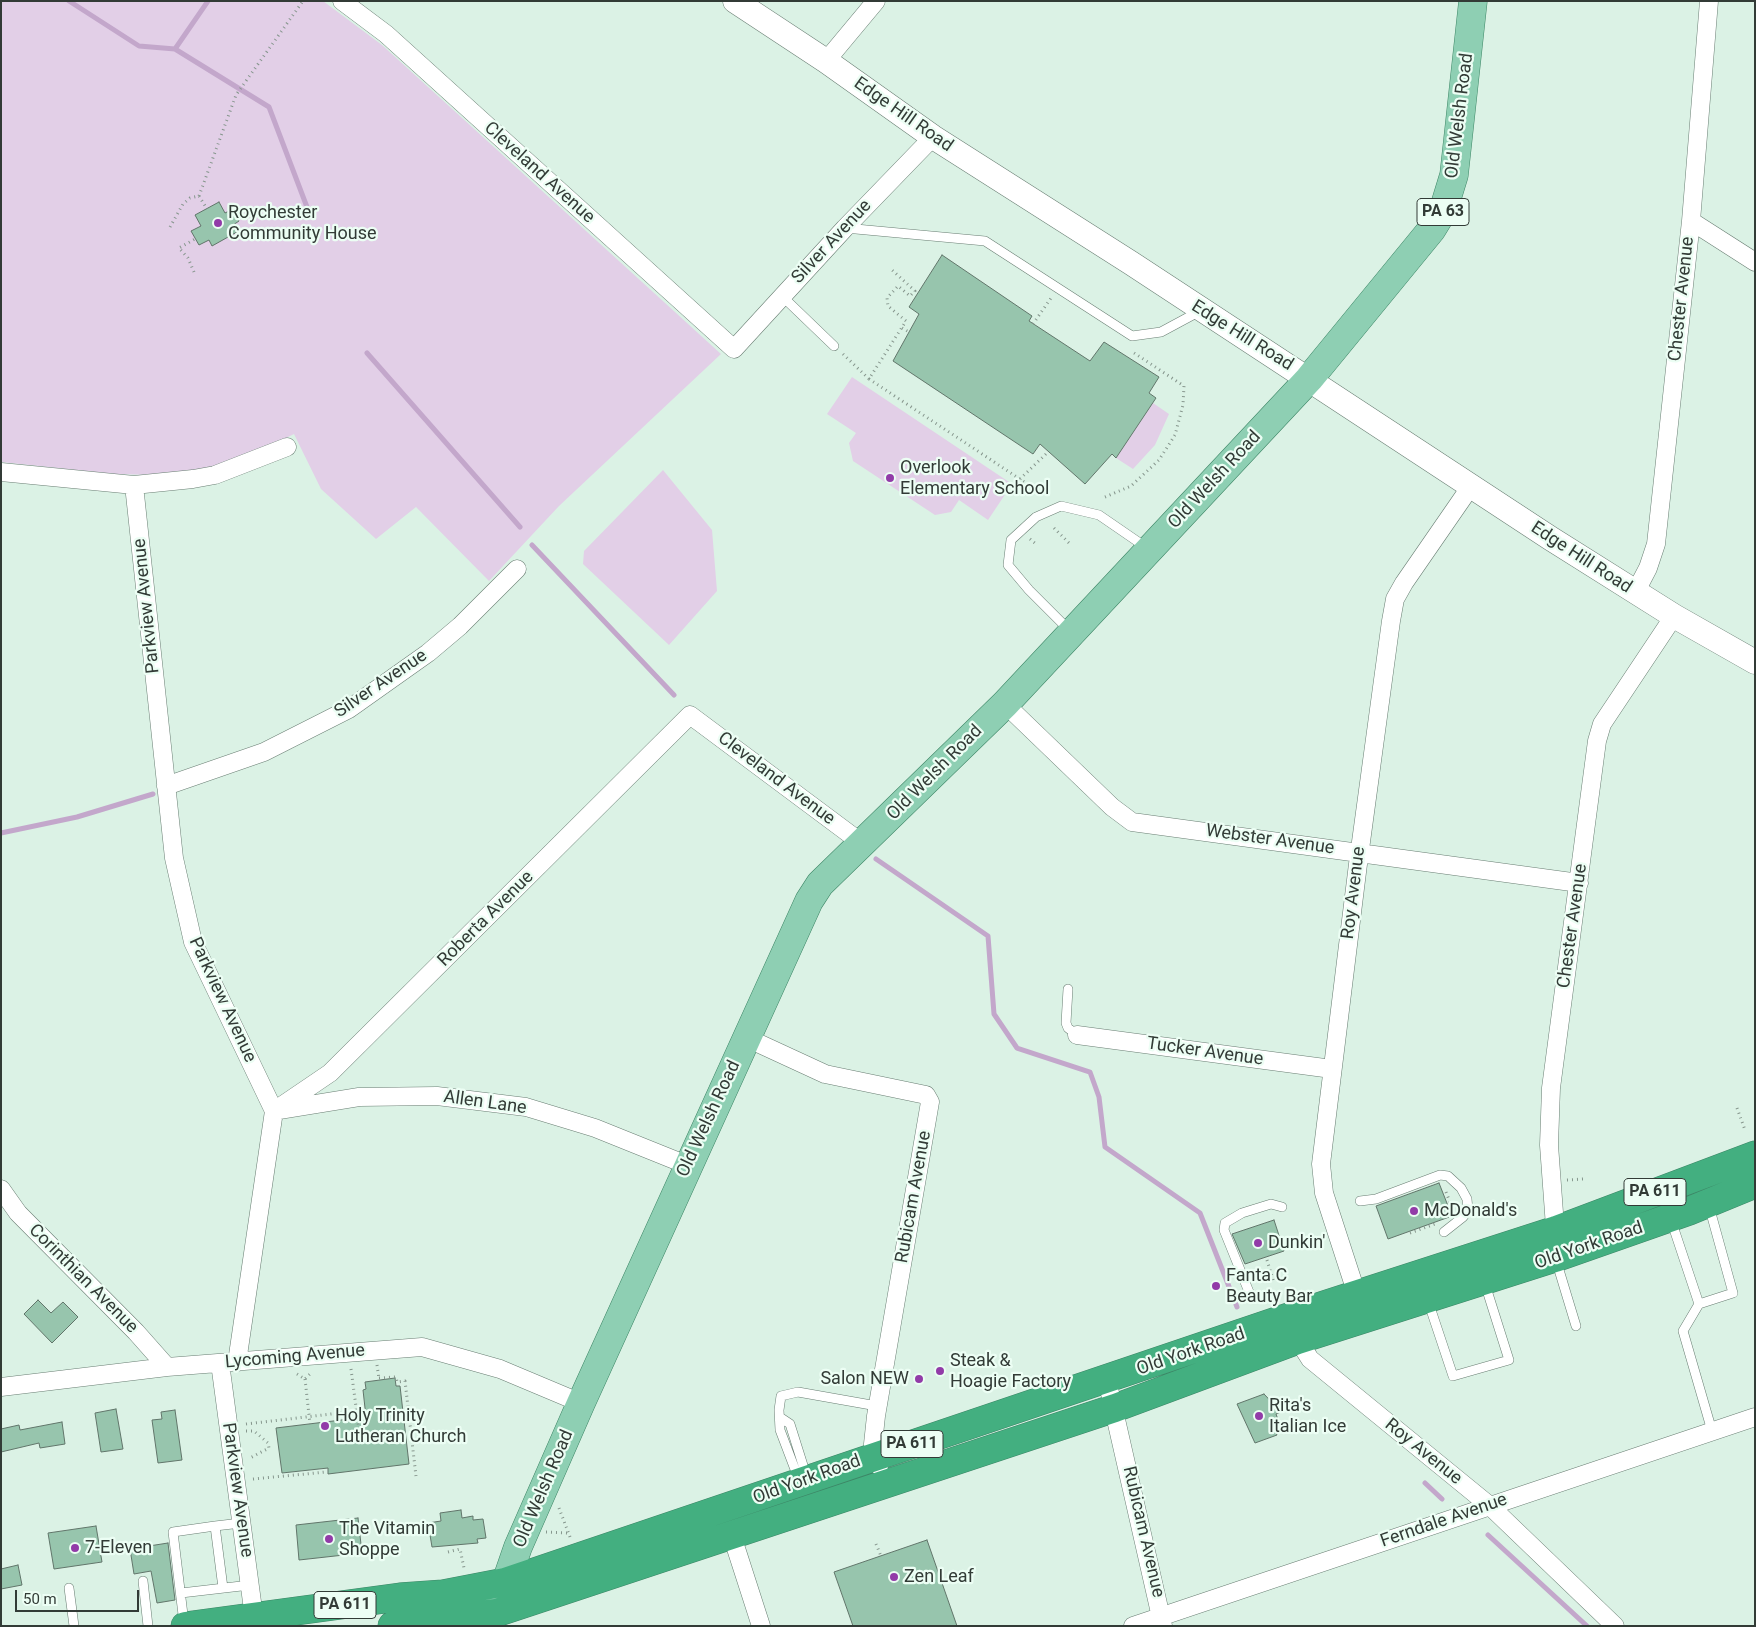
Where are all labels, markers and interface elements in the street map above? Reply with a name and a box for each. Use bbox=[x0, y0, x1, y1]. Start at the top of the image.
street label: Old Welsh Road bbox=[1442, 52, 1478, 180]
street label: Edge Hill Road bbox=[849, 73, 957, 157]
street label: Cleveland Avenue bbox=[479, 118, 599, 228]
street label: Silver Avenue bbox=[788, 196, 876, 288]
road number: PA 63 bbox=[1417, 198, 1469, 226]
place label: Roychester Community House bbox=[228, 202, 377, 244]
marker: Roychester Community House bbox=[212, 217, 224, 229]
street label: Chester Avenue bbox=[1665, 236, 1699, 362]
street label: Edge Hill Road bbox=[1187, 296, 1297, 376]
street label: Old Welsh Road bbox=[1164, 427, 1266, 533]
place label: Overlook Elementary School bbox=[900, 457, 1049, 499]
marker: Overlook Elementary School bbox=[884, 472, 896, 484]
street label: Edge Hill Road bbox=[1526, 517, 1636, 599]
street label: Parkview Avenue bbox=[129, 537, 165, 675]
street label: Silver Avenue bbox=[331, 645, 431, 723]
street label: Old Welsh Road bbox=[883, 721, 987, 825]
street label: Cleveland Avenue bbox=[713, 728, 839, 830]
street label: Webster Avenue bbox=[1204, 820, 1336, 860]
street label: Roy Avenue bbox=[1338, 845, 1370, 941]
street label: Chester Avenue bbox=[1554, 862, 1592, 990]
street label: Roberta Avenue bbox=[434, 867, 538, 971]
street label: Parkview Avenue bbox=[184, 934, 260, 1066]
street label: Tucker Avenue bbox=[1145, 1033, 1265, 1071]
street label: Old Welsh Road bbox=[673, 1057, 745, 1181]
street label: Allen Lane bbox=[442, 1087, 528, 1119]
street label: Rubicam Avenue bbox=[892, 1129, 936, 1265]
road number: PA 611 bbox=[1624, 1178, 1686, 1206]
place label: McDonald's bbox=[1424, 1200, 1517, 1222]
marker: McDonald's bbox=[1408, 1205, 1420, 1217]
street label: Old York Road bbox=[1532, 1217, 1646, 1275]
street label: Corinthian Avenue bbox=[24, 1220, 142, 1338]
place label: Dunkin' bbox=[1268, 1232, 1325, 1254]
marker: Dunkin' bbox=[1252, 1237, 1264, 1249]
place label: Fanta C Beauty Bar bbox=[1226, 1265, 1312, 1308]
marker: Fanta C Beauty Bar bbox=[1210, 1280, 1222, 1292]
street label: Old York Road bbox=[1134, 1323, 1248, 1381]
street label: Lycoming Avenue bbox=[224, 1340, 366, 1374]
place label: Steak & Hoagie Factory bbox=[950, 1350, 1071, 1392]
marker: Steak & Hoagie Factory bbox=[934, 1365, 946, 1377]
place label: Salon NEW bbox=[820, 1368, 909, 1390]
marker: Salon NEW bbox=[913, 1373, 925, 1385]
place label: Rita's Italian Ice bbox=[1269, 1395, 1346, 1438]
place label: Holy Trinity Lutheran Church bbox=[335, 1405, 466, 1448]
marker: Rita's Italian Ice bbox=[1253, 1410, 1265, 1422]
street label: Roy Avenue bbox=[1380, 1414, 1466, 1490]
marker: Holy Trinity Lutheran Church bbox=[319, 1420, 331, 1432]
street label: Parkview Avenue bbox=[217, 1421, 257, 1559]
street label: Old Welsh Road bbox=[509, 1427, 579, 1551]
road number: PA 611 bbox=[881, 1430, 943, 1458]
street label: Old York Road bbox=[750, 1451, 864, 1509]
street label: Rubicam Avenue bbox=[1117, 1464, 1169, 1600]
street label: Ferndale Avenue bbox=[1378, 1489, 1510, 1553]
place label: The Vitamin Shoppe bbox=[339, 1518, 435, 1560]
marker: The Vitamin Shoppe bbox=[323, 1533, 335, 1545]
place label: 7-Eleven bbox=[85, 1537, 152, 1559]
marker: 7-Eleven bbox=[69, 1542, 81, 1554]
place label: Zen Leaf bbox=[904, 1566, 974, 1588]
marker: Zen Leaf bbox=[888, 1571, 900, 1583]
scale bar bbox=[18, 1580, 141, 1612]
text: 50 m bbox=[23, 1590, 57, 1608]
road number: PA 611 bbox=[314, 1592, 376, 1618]

